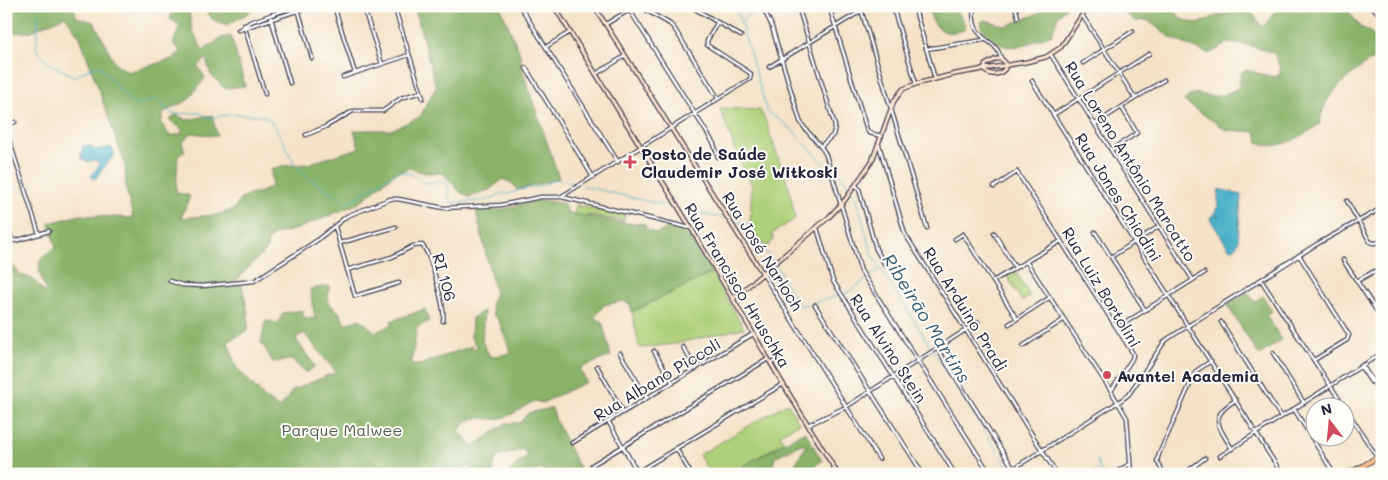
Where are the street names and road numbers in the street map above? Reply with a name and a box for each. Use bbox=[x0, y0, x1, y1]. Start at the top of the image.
street label: Rua Loreno Antônio Marcatto bbox=[1061, 57, 1201, 265]
street label: Rua Jones Chiodini bbox=[1071, 129, 1167, 265]
street label: Rua José Narloch bbox=[718, 187, 808, 315]
street label: Rua Francisco Hruschka bbox=[680, 199, 796, 371]
street label: Rua Luiz Bortolini bbox=[1058, 223, 1146, 351]
street label: Rua Arduino Pradi bbox=[919, 243, 1013, 375]
street label: RI 106 bbox=[428, 251, 462, 303]
street label: Rua Alvino Stein bbox=[846, 290, 932, 406]
street label: Rua Albano Piccoli bbox=[590, 333, 724, 425]

